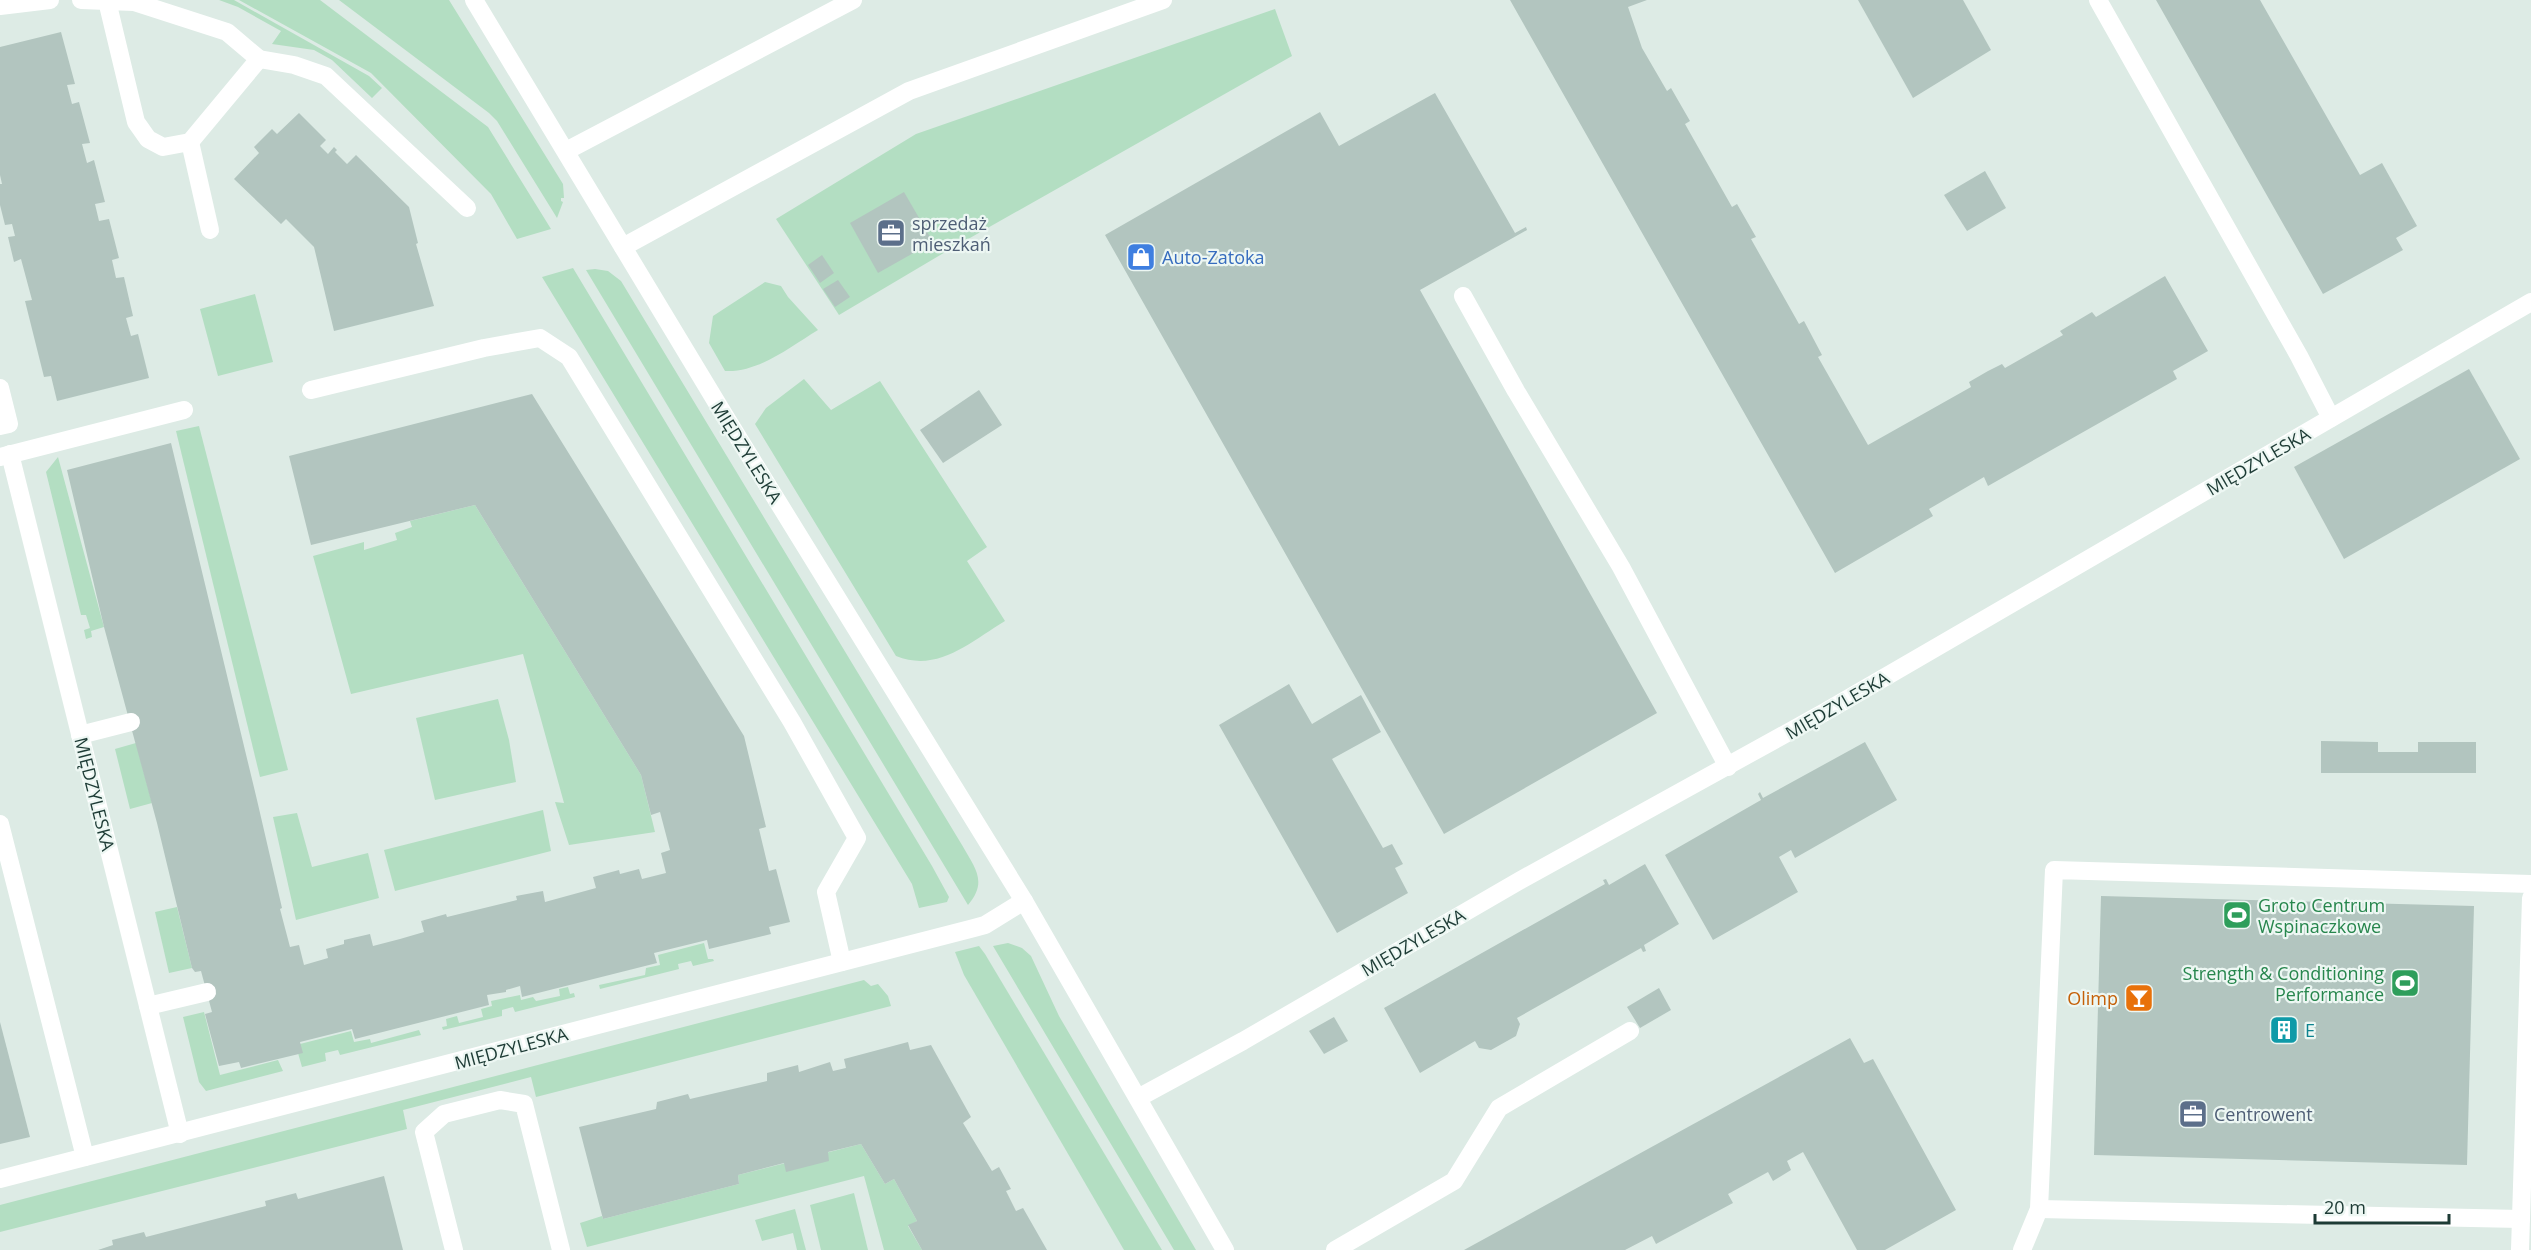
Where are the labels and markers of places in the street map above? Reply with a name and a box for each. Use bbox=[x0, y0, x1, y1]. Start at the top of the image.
place label: sprzedaż mieszkań bbox=[912, 211, 991, 256]
office icon: sprzedaż mieszkań bbox=[875, 217, 907, 249]
shop icon: Auto-Zatoka bbox=[1125, 241, 1157, 273]
place label: Auto-Zatoka bbox=[1162, 245, 1264, 269]
place label: Groto Centrum Wspinaczkowe bbox=[2258, 893, 2385, 938]
sports icon: Groto Centrum Wspinaczkowe bbox=[2221, 899, 2253, 931]
place label: Strength & Conditioning Performance bbox=[2183, 961, 2384, 1006]
sports icon: Strength & Conditioning Performance bbox=[2389, 967, 2421, 999]
bar icon: Olimp bbox=[2123, 982, 2155, 1014]
place label: Olimp bbox=[2067, 986, 2118, 1010]
building icon: E bbox=[2268, 1014, 2300, 1046]
place label: E bbox=[2305, 1018, 2315, 1042]
office icon: Centrowent bbox=[2177, 1098, 2209, 1130]
place label: Centrowent bbox=[2214, 1102, 2313, 1126]

